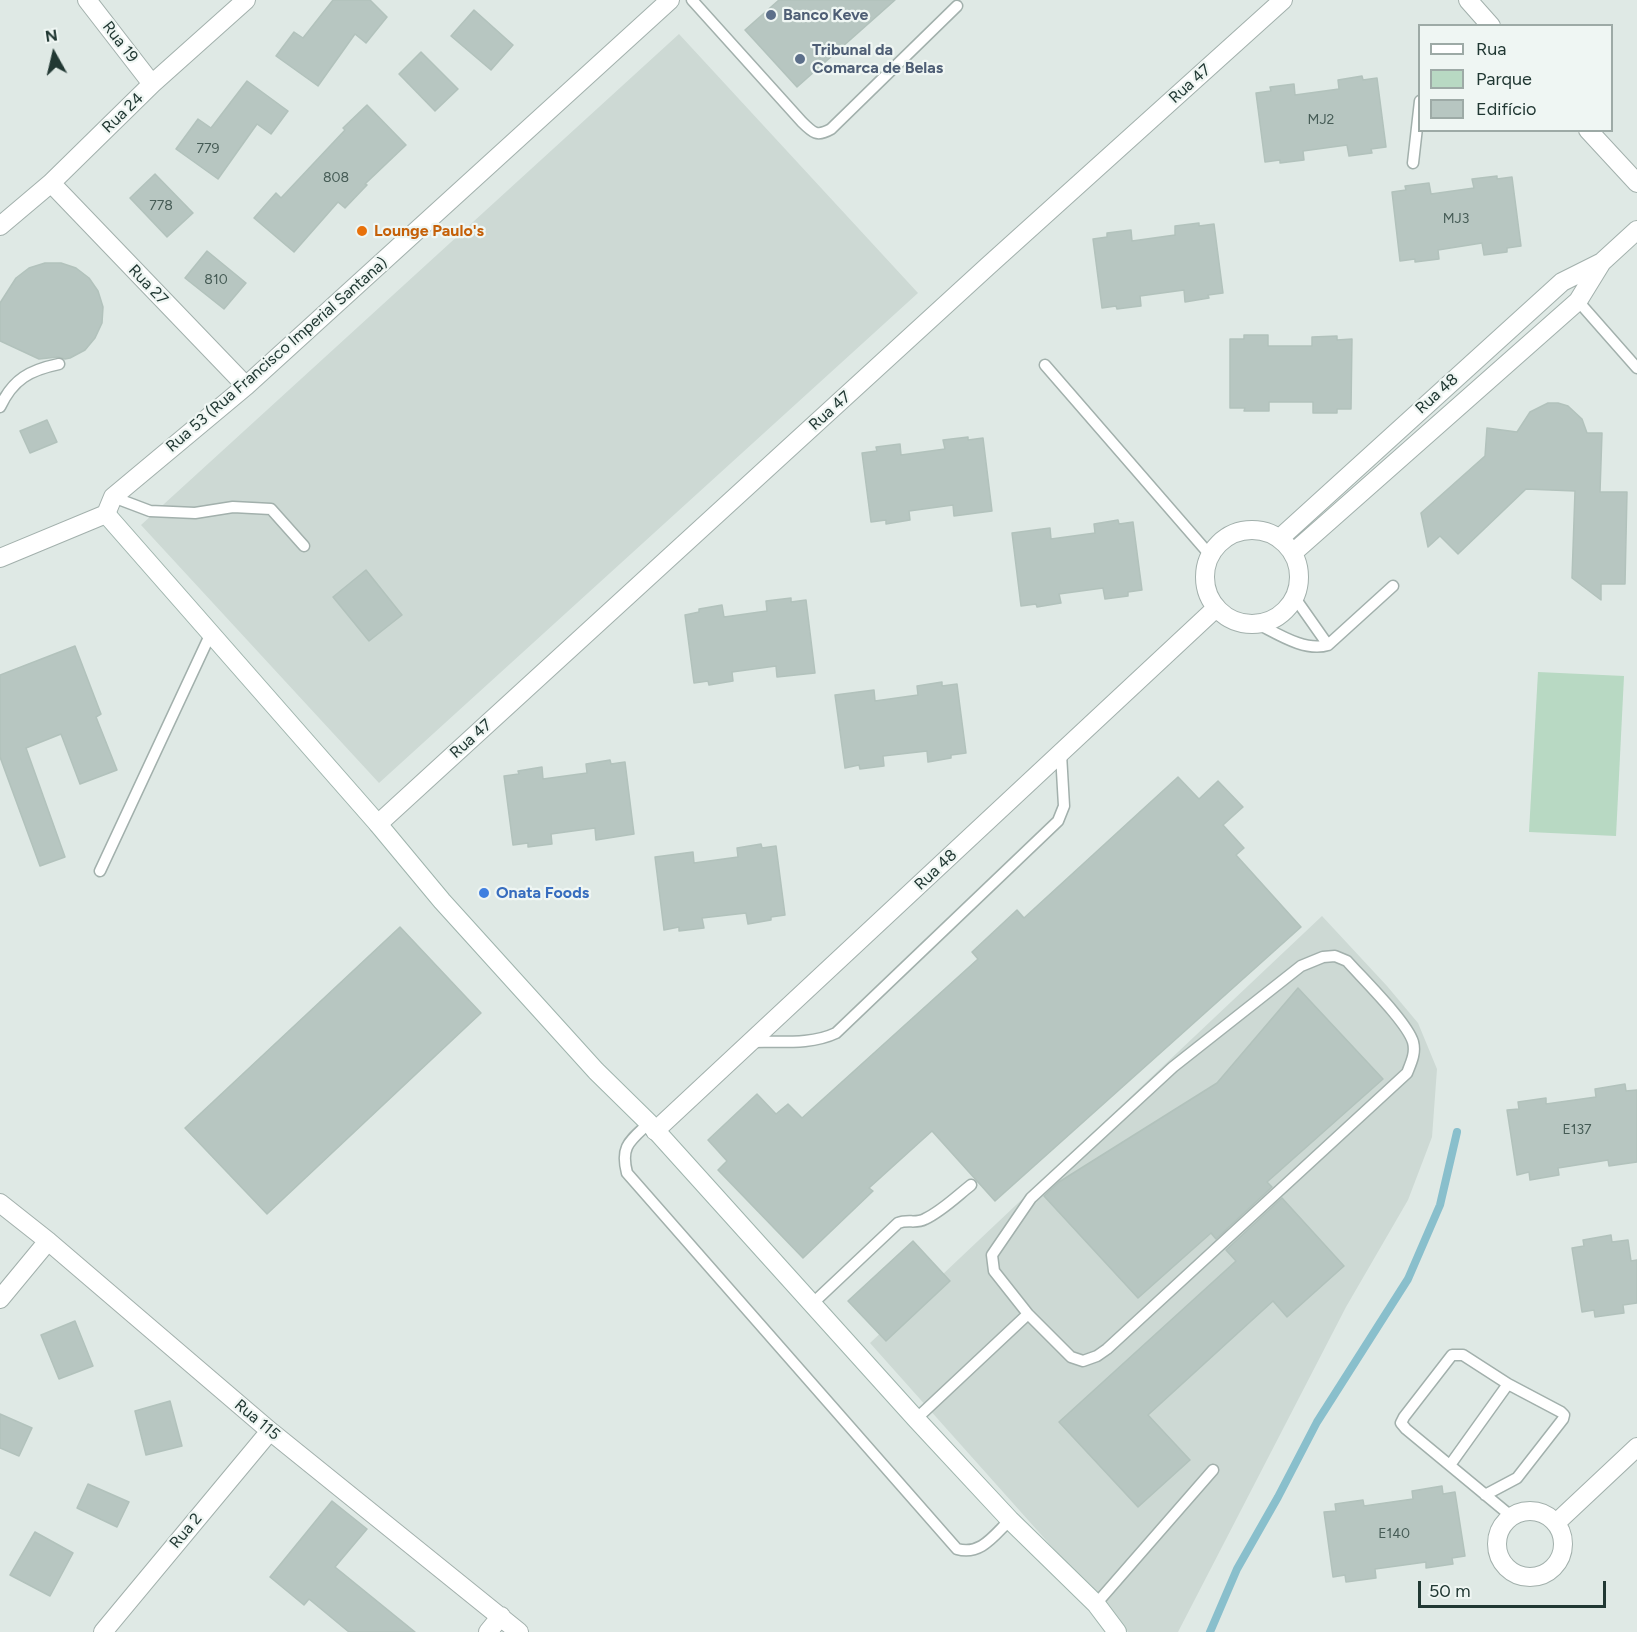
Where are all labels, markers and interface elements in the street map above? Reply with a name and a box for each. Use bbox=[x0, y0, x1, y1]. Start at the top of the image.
place label: Banco Keve bbox=[783, 5, 868, 25]
marker: Banco Keve bbox=[764, 8, 778, 22]
street label: Rua 19 bbox=[98, 18, 142, 66]
north arrow bbox=[24, 24, 84, 84]
legend bbox=[1418, 24, 1613, 132]
text: N bbox=[44, 25, 59, 46]
text: Rua bbox=[1476, 38, 1507, 60]
place label: Tribunal da Comarca de Belas bbox=[812, 40, 943, 78]
marker: Tribunal da Comarca de Belas bbox=[793, 52, 807, 66]
street label: Rua 47 bbox=[1165, 60, 1215, 108]
text: Parque bbox=[1476, 68, 1532, 90]
street label: Rua 24 bbox=[98, 89, 148, 137]
text: Edifício bbox=[1476, 98, 1537, 120]
house number: MJ2 bbox=[1308, 112, 1334, 128]
house number: 779 bbox=[197, 141, 219, 157]
house number: 808 bbox=[323, 170, 349, 186]
house number: 778 bbox=[149, 198, 173, 214]
house number: MJ3 bbox=[1443, 211, 1469, 227]
place label: Lounge Paulo's bbox=[374, 221, 484, 241]
marker: Lounge Paulo's bbox=[355, 224, 369, 238]
street label: Rua 53 (Rua Francisco Imperial Santana) bbox=[162, 254, 392, 456]
street label: Rua 27 bbox=[124, 261, 172, 309]
house number: 810 bbox=[204, 272, 228, 288]
street label: Rua 48 bbox=[1412, 370, 1462, 418]
street label: Rua 47 bbox=[805, 387, 855, 435]
street label: Rua 47 bbox=[446, 715, 496, 763]
street label: Rua 48 bbox=[911, 846, 961, 894]
place label: Onata Foods bbox=[496, 883, 589, 903]
marker: Onata Foods bbox=[477, 886, 491, 900]
house number: E137 bbox=[1562, 1122, 1592, 1138]
street label: Rua 115 bbox=[230, 1395, 284, 1445]
street label: Rua 2 bbox=[166, 1510, 206, 1552]
house number: E140 bbox=[1378, 1526, 1410, 1542]
scale bar bbox=[1421, 1569, 1608, 1607]
text: 50 m bbox=[1429, 1580, 1471, 1602]

